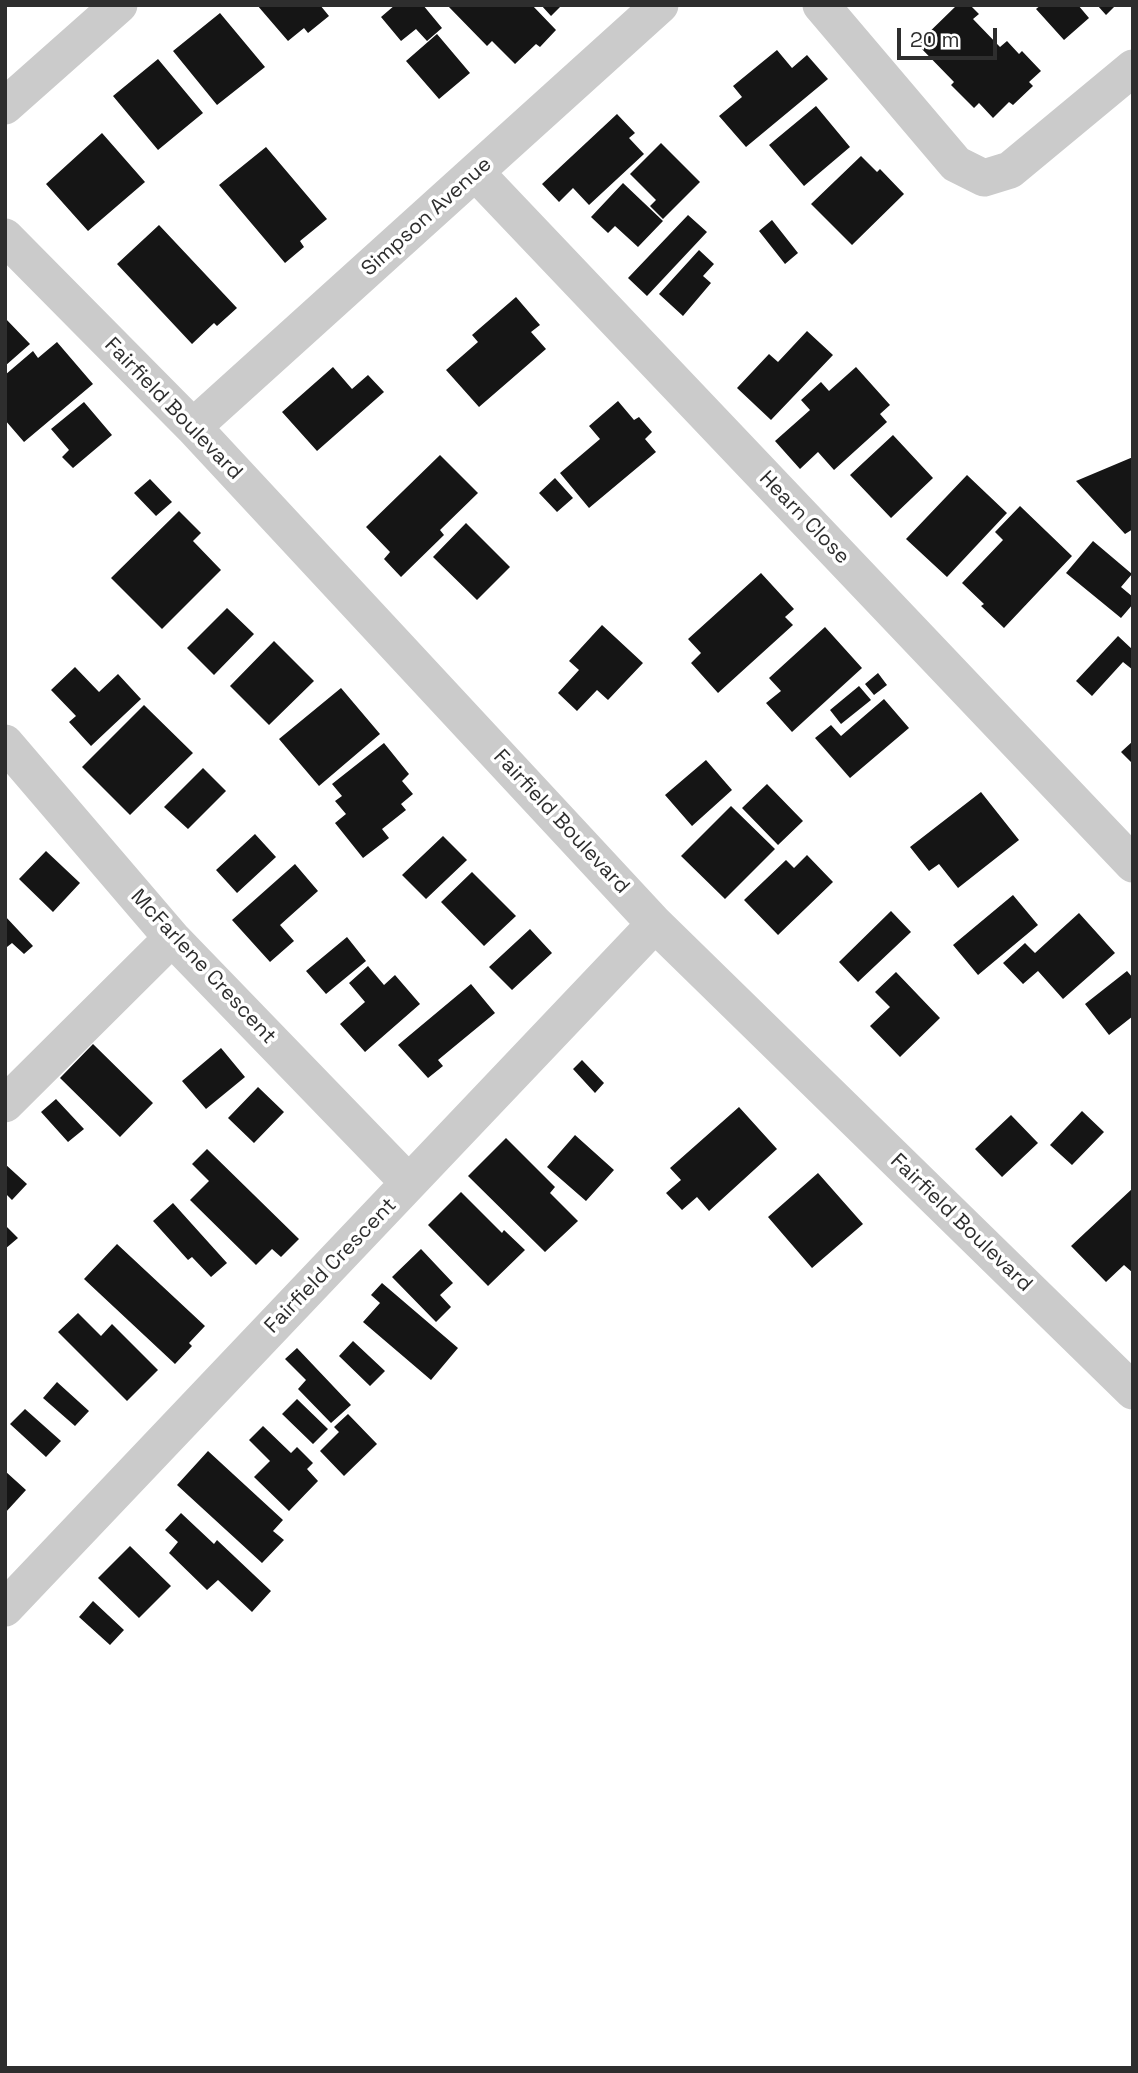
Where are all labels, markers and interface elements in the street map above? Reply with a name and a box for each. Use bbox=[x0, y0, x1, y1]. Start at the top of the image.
scale bar bbox=[900, 14, 1000, 58]
text: 20 m bbox=[910, 26, 960, 53]
street label: Simpson Avenue bbox=[357, 152, 497, 282]
street label: Fairfield Boulevard bbox=[99, 333, 247, 485]
street label: Hearn Close bbox=[753, 466, 855, 570]
street label: Fairfield Boulevard bbox=[488, 745, 634, 899]
street label: McFarlene Crescent bbox=[125, 885, 281, 1049]
street label: Fairfield Boulevard bbox=[885, 1149, 1037, 1297]
street label: Fairfield Crescent bbox=[260, 1193, 402, 1339]

